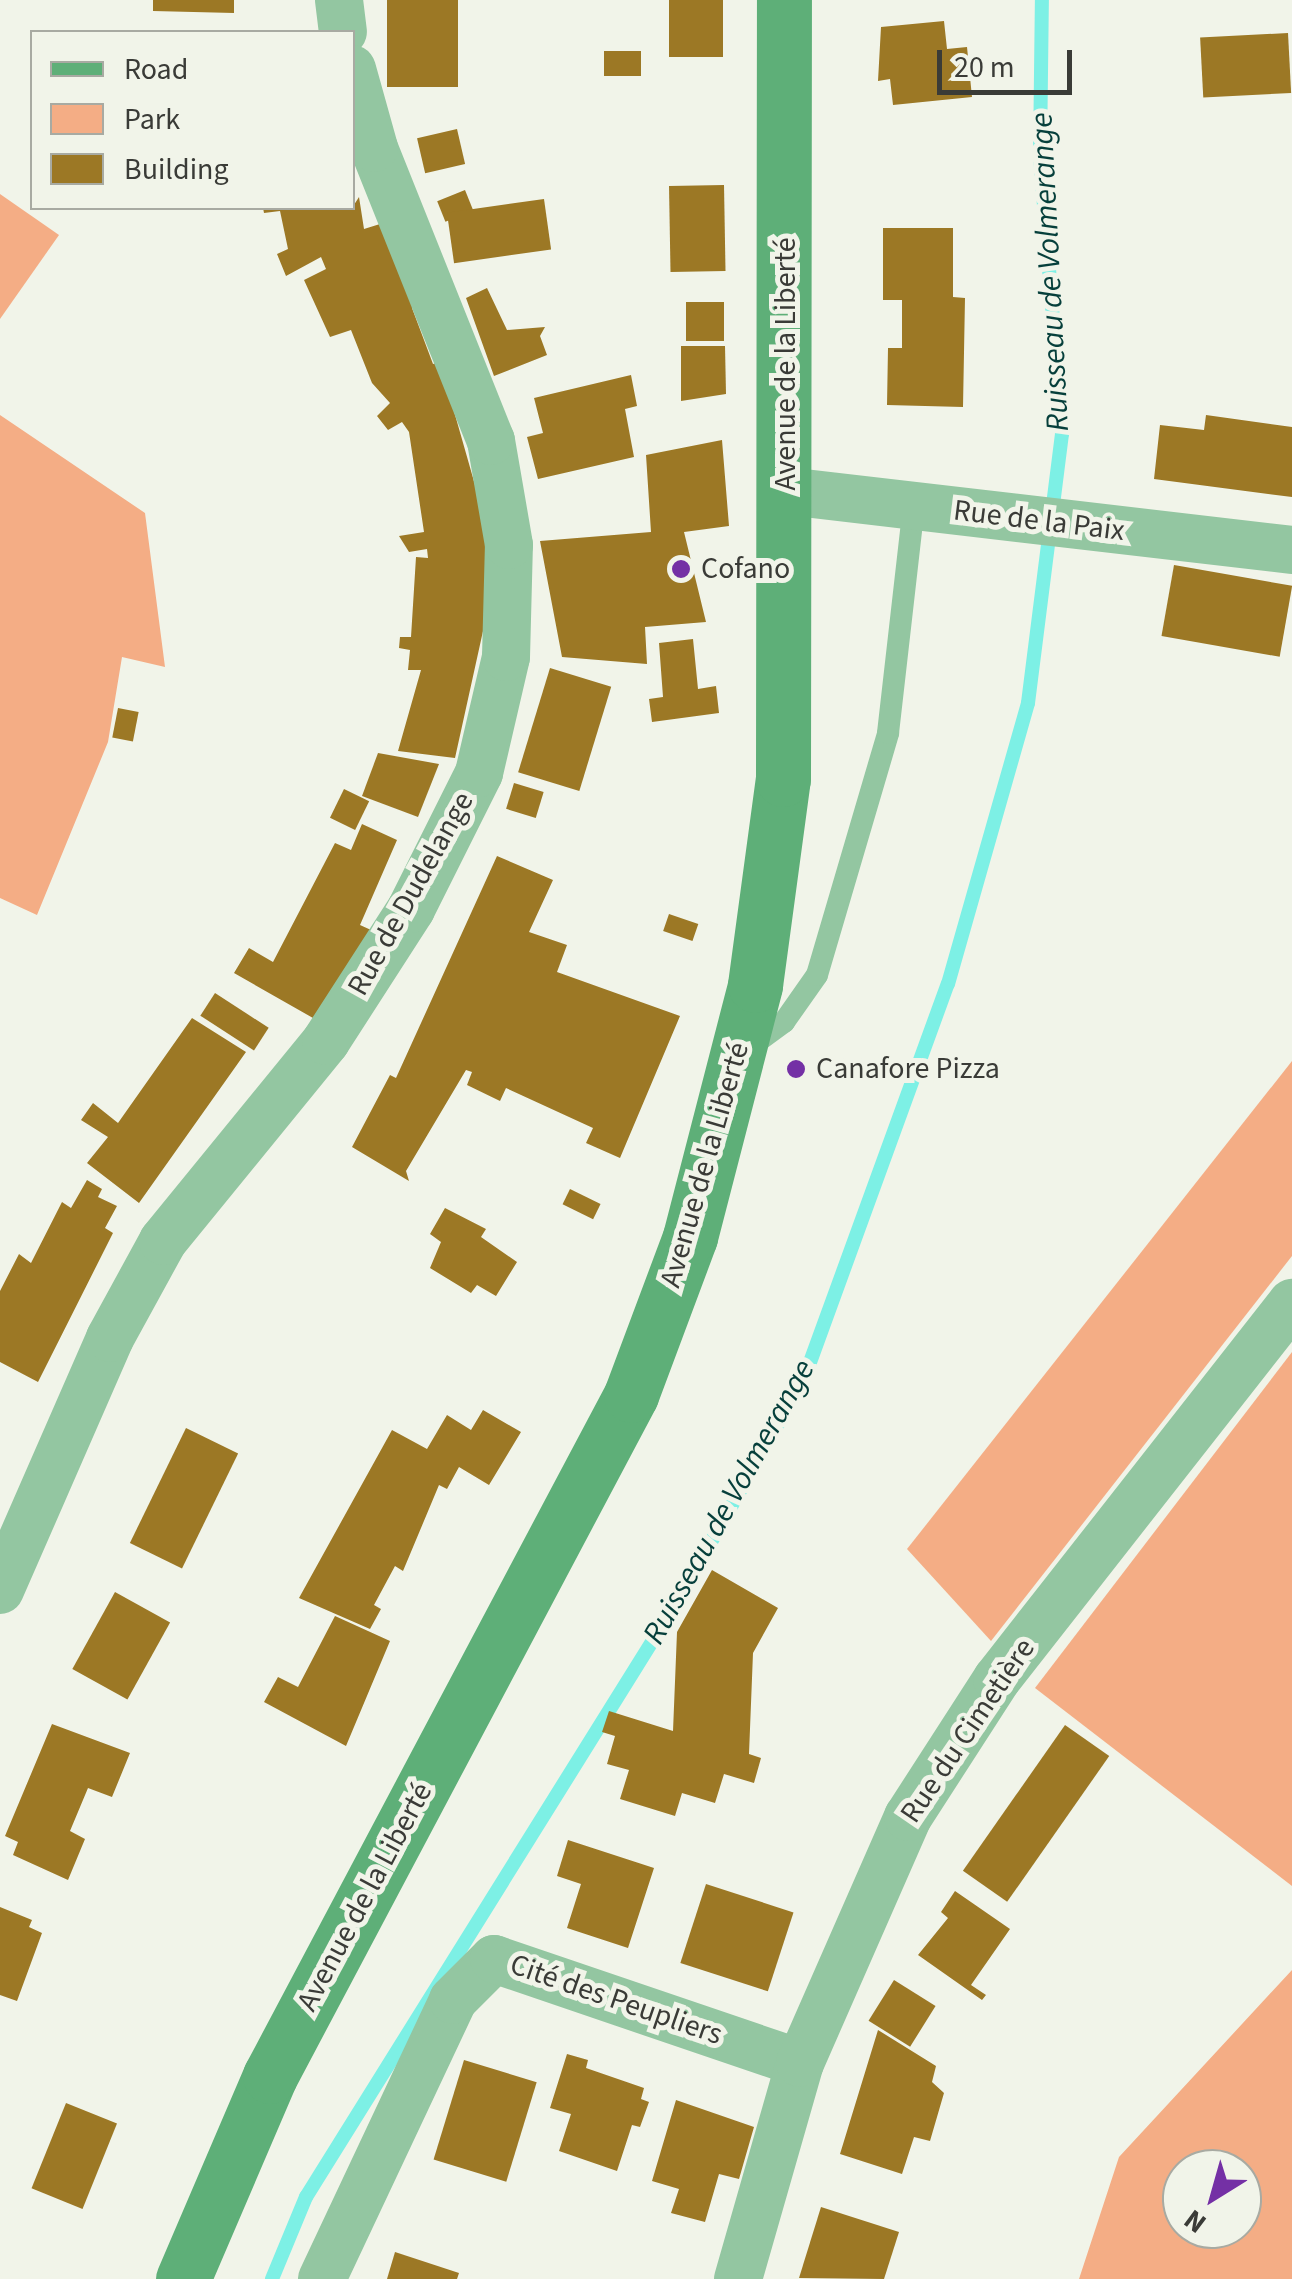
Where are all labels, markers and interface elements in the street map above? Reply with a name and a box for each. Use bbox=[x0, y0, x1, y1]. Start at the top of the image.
legend bbox=[30, 30, 355, 210]
scale bar bbox=[942, 30, 1077, 92]
text: 20 m bbox=[954, 46, 1015, 89]
text: Road bbox=[124, 48, 188, 91]
text: Park bbox=[124, 98, 180, 141]
water label: Ruisseau de Volmerange bbox=[1022, 111, 1078, 433]
text: Building bbox=[124, 148, 229, 191]
street label: Avenue de la Liberté bbox=[768, 237, 804, 491]
street label: Rue de la Paix bbox=[951, 493, 1127, 549]
place label: Cofano bbox=[701, 551, 790, 587]
marker: Cofano bbox=[670, 558, 692, 580]
street label: Rue de Dudelange bbox=[340, 786, 482, 1002]
street label: Avenue de la Liberté bbox=[653, 1038, 757, 1292]
place label: Canafore Pizza bbox=[816, 1051, 1000, 1087]
marker: Canafore Pizza bbox=[785, 1058, 807, 1080]
water label: Ruisseau de Volmerange bbox=[635, 1353, 823, 1651]
street label: Rue du Cimetière bbox=[893, 1632, 1043, 1830]
street label: Avenue de la Liberté bbox=[290, 1777, 440, 2017]
street label: Cité des Peupliers bbox=[505, 1947, 727, 2053]
north arrow bbox=[1162, 2149, 1262, 2249]
text: N bbox=[1176, 2200, 1215, 2243]

